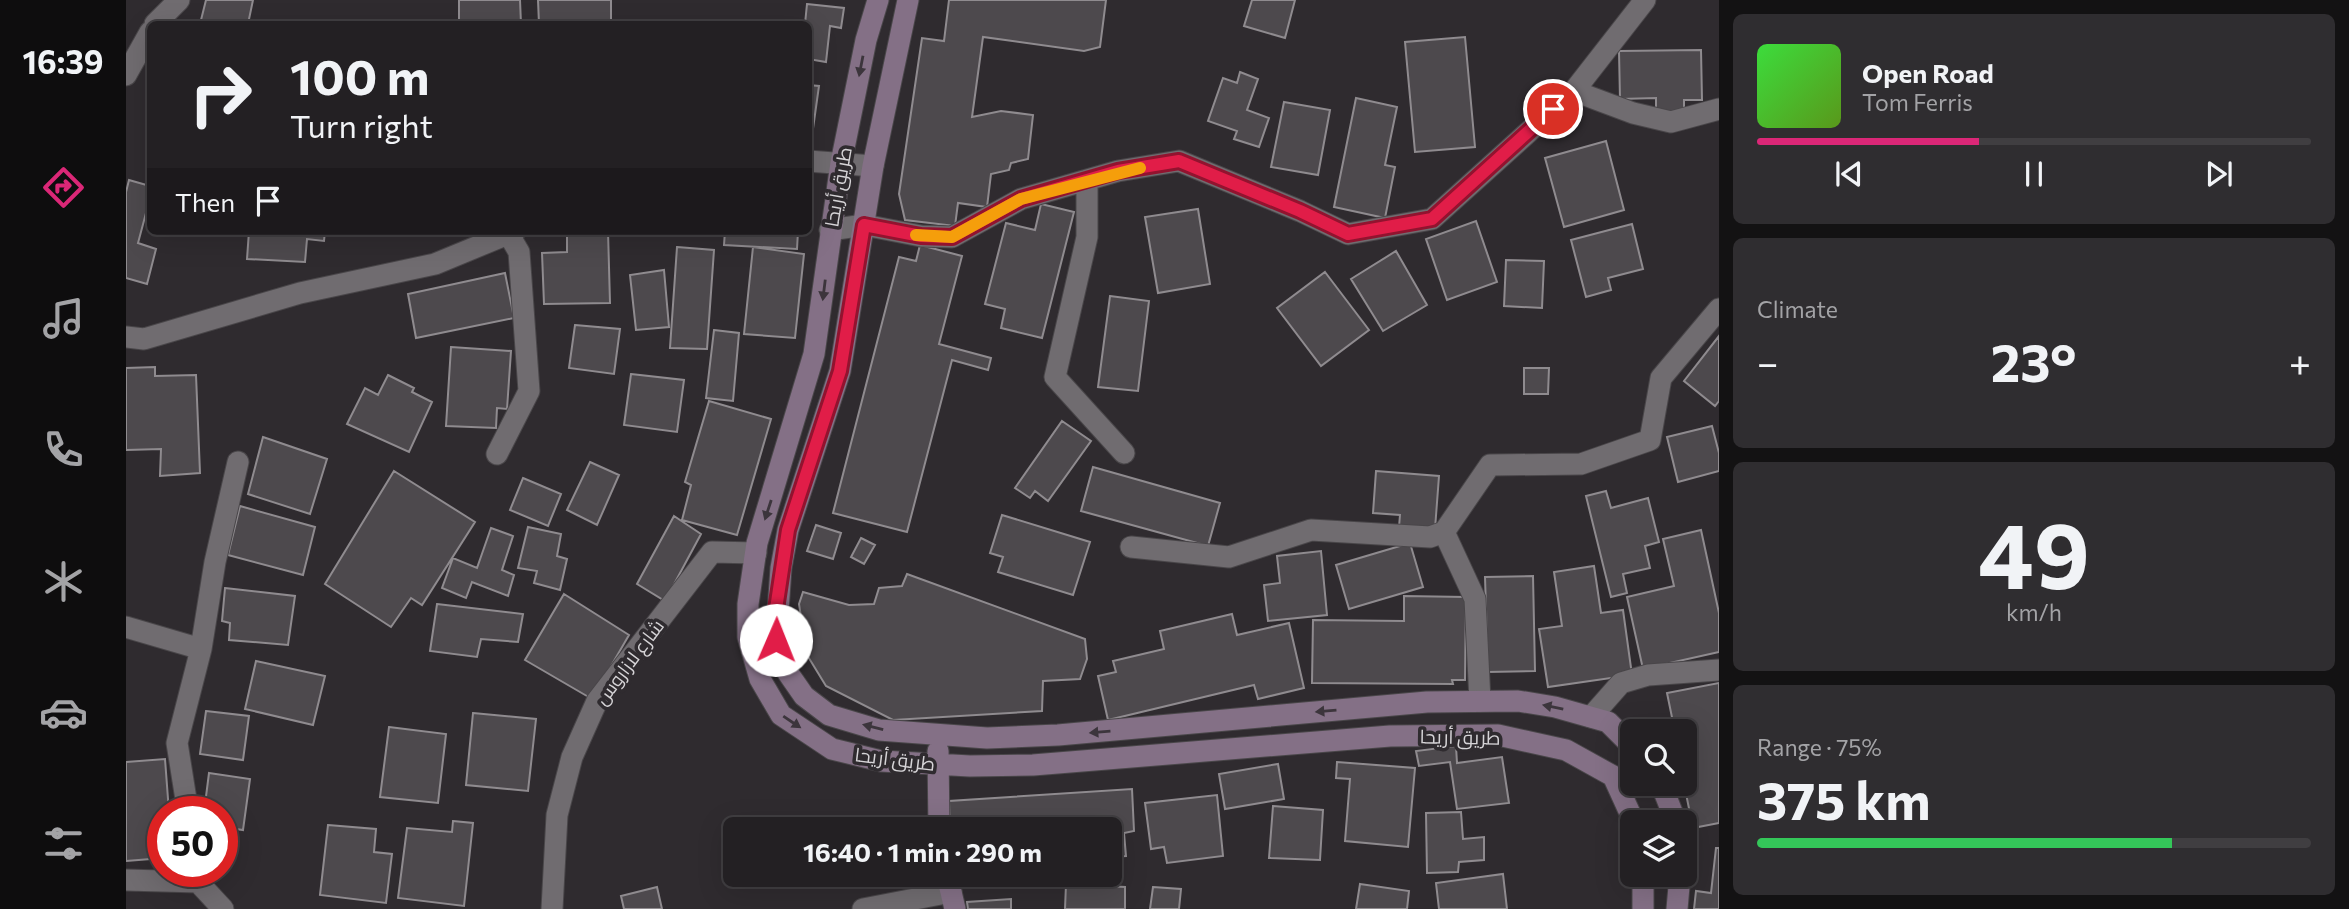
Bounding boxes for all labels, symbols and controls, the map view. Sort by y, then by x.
text: 16:39 [22,41,104,81]
text: 100 m [290,45,429,105]
icon: right [175,49,266,140]
one-way arrow [855,55,866,77]
text: Open Road [1862,57,1994,88]
pin [1523,79,1583,139]
text: Tom Ferris [1862,88,1973,116]
icon: arrive [1534,90,1572,128]
text: Turn right [290,105,433,145]
street label: طريق أريحا [819,145,858,229]
icon: previous [1830,155,1868,193]
icon: pause [2015,155,2053,193]
icon: next [2200,155,2238,193]
icon: directions [39,163,88,212]
icon: arrive [249,182,287,220]
text: Then [175,186,235,217]
one-way arrow [819,280,830,302]
icon: music [39,294,88,343]
text: Climate [1757,295,1838,323]
text: 23° [1991,329,2077,393]
text: − [1757,338,1779,385]
text: + [2289,338,2311,385]
icon: phone [39,425,88,474]
text: 49 [1978,496,2090,608]
one-way arrow [762,500,773,521]
icon: climate [39,557,88,606]
text: km/h [2006,598,2062,626]
position arrow [739,603,813,677]
street label: شارع لازاروس [589,614,671,711]
icon: car [39,688,88,737]
one-way arrow [1542,701,1564,712]
one-way arrow [1315,706,1337,717]
one-way arrow [782,716,802,729]
map controls [1620,719,1697,887]
button: search [1620,719,1697,796]
one-way arrow [862,721,884,732]
street label: طريق أريحا [1419,724,1501,751]
one-way arrow [1088,727,1110,738]
text: Range · 75% [1757,733,1882,761]
street label: طريق أريحا [853,742,937,777]
text: 375 km [1757,767,1931,831]
speed limit sign: 50 [147,796,238,887]
button: layers [1620,810,1697,887]
icon: filters [39,819,88,868]
text: 16:40 · 1 min · 290 m [803,836,1042,867]

